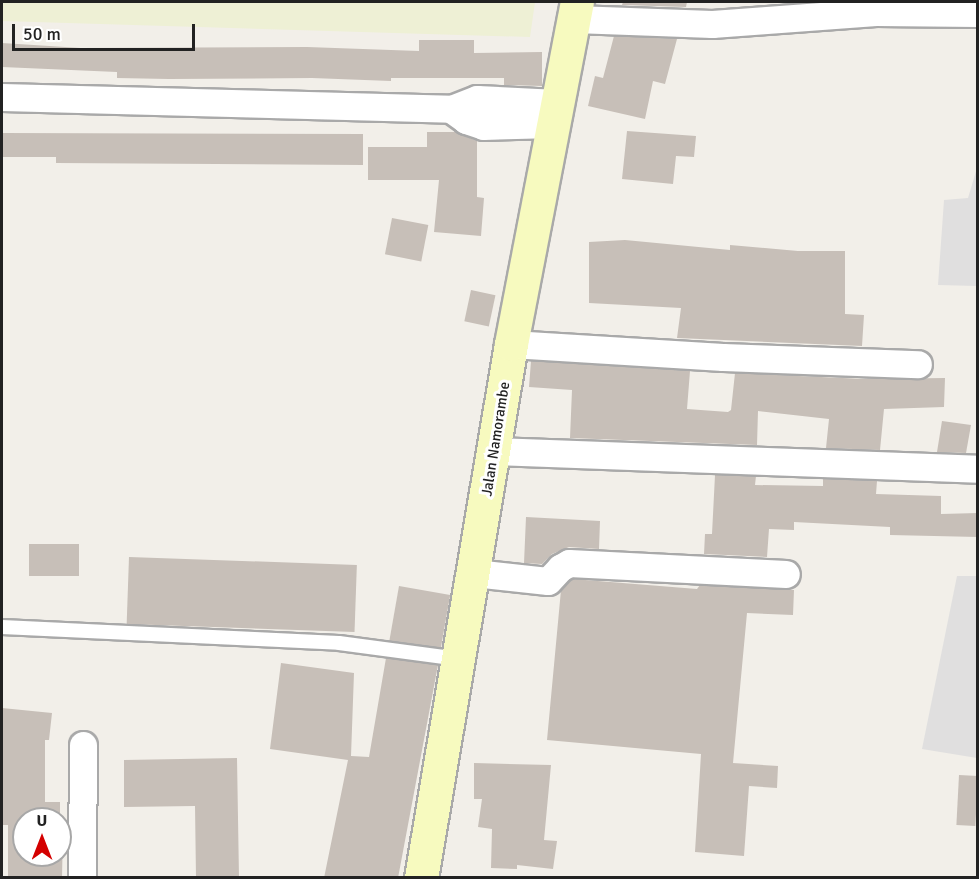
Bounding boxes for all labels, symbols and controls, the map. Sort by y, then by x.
scale bar [15,12,198,50]
text: 50 m [23,23,61,45]
street label: Jalan Namorambe [478,381,514,497]
north arrow [12,807,72,867]
text: U [37,811,47,831]

